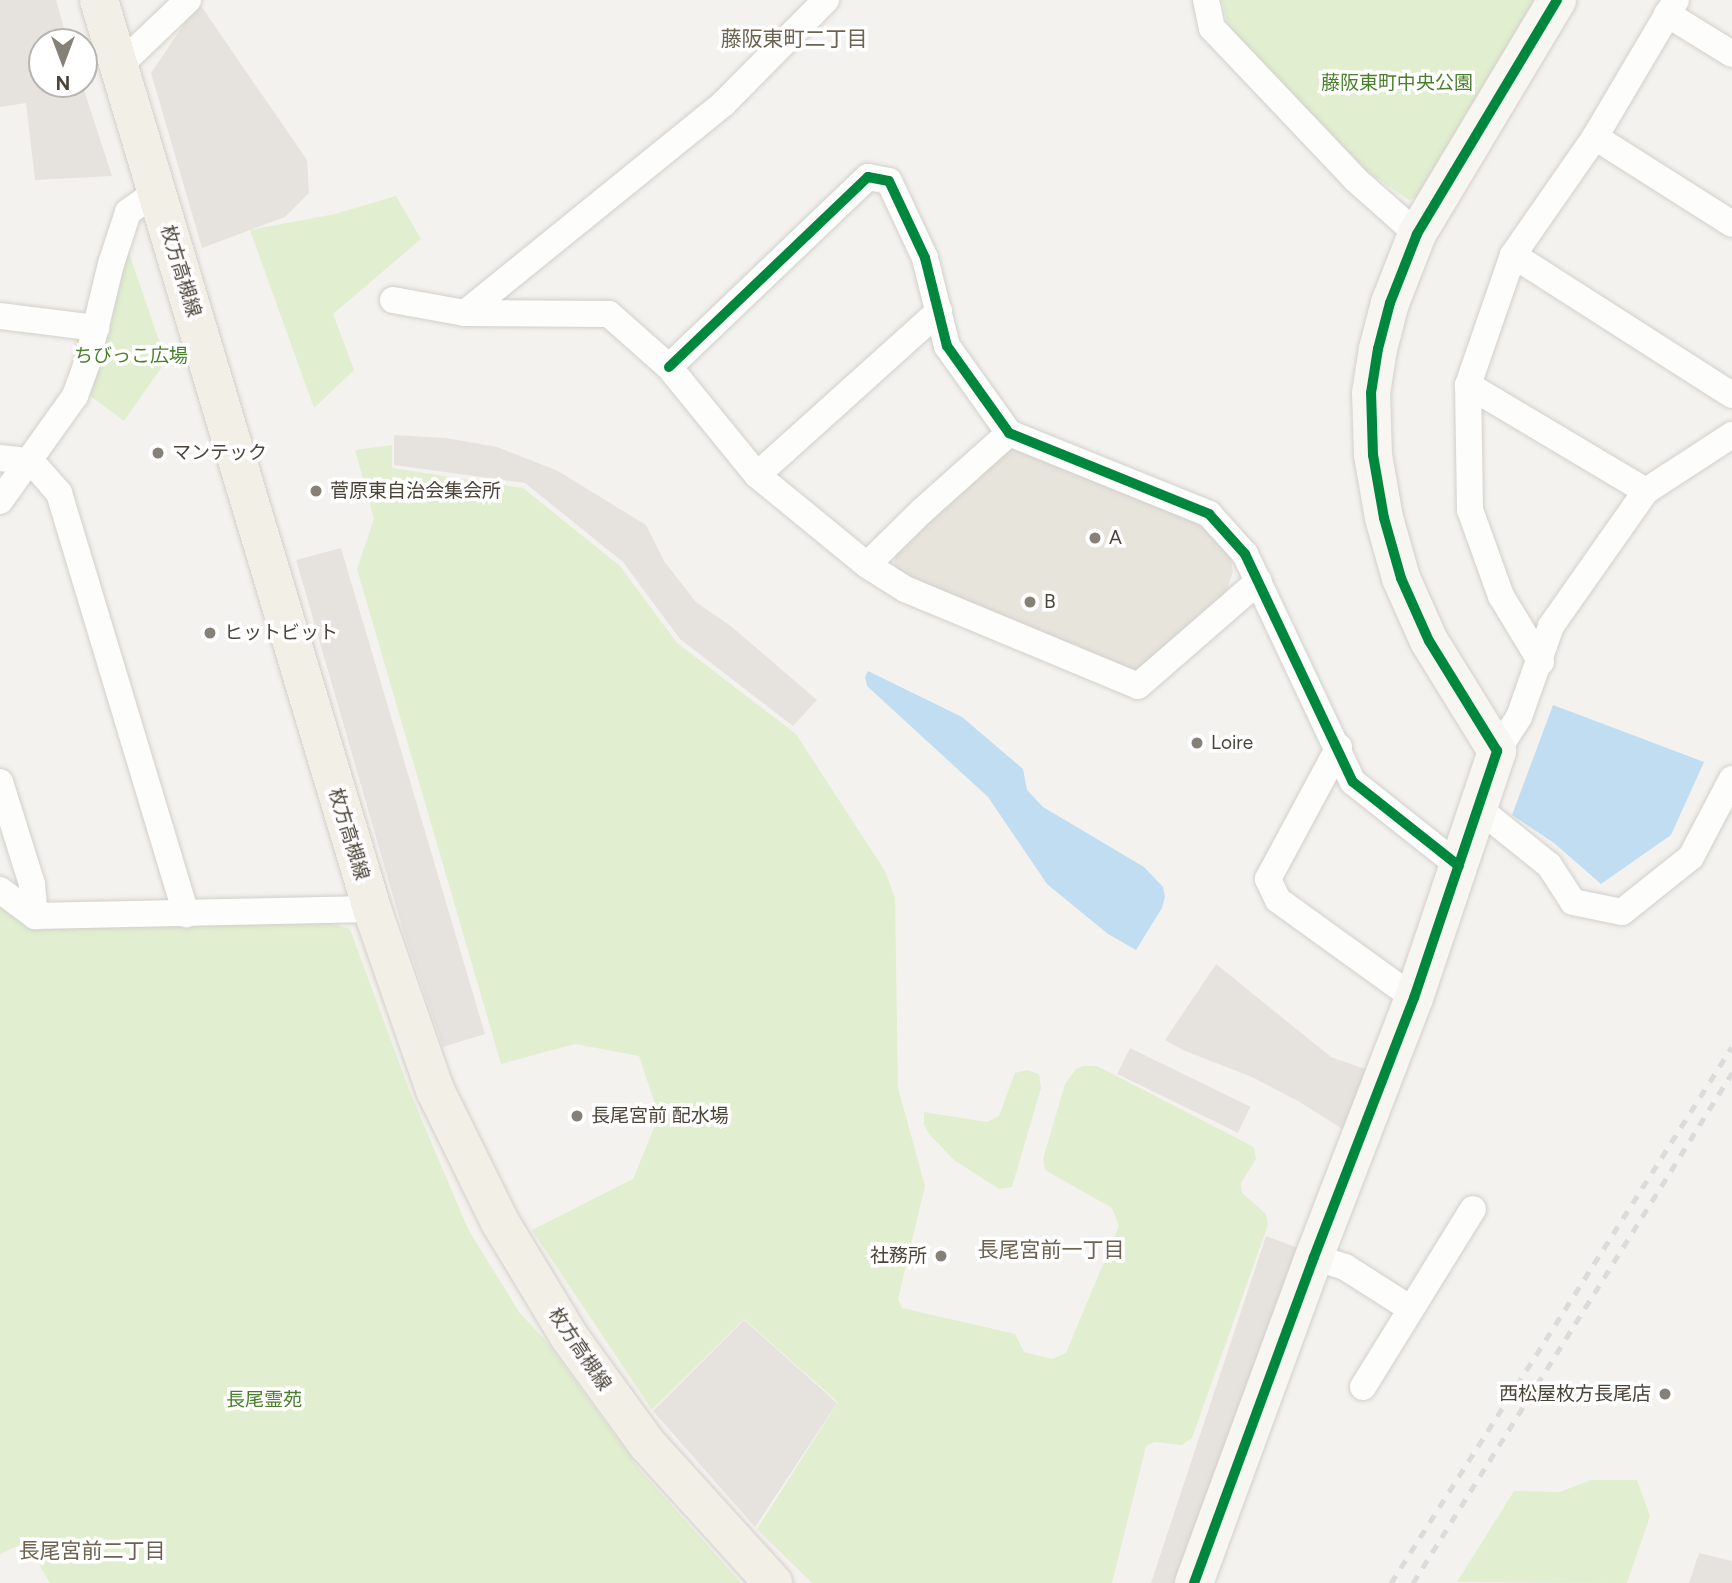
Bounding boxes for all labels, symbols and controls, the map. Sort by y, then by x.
district label: 藤阪東町二丁目 [721,26,867,52]
north arrow [28,28,98,98]
text: N [56,71,70,94]
park label: 藤阪東町中央公園 [1321,72,1473,94]
street label: 枚方高槻線 [156,222,206,320]
park label: ちびっこ広場 [74,345,188,367]
place label: マンテック [172,442,267,464]
marker: マンテック [150,445,166,461]
place label: 菅原東自治会集会所 [330,480,501,502]
marker: 菅原東自治会集会所 [308,483,324,499]
place label: A [1109,527,1122,549]
marker: A [1087,530,1103,546]
place label: B [1044,591,1056,613]
marker: B [1022,594,1038,610]
place label: ヒットビット [224,622,338,644]
marker: ヒットビット [202,625,218,641]
place label: Loire [1211,732,1253,754]
marker: Loire [1189,735,1205,751]
street label: 枚方高槻線 [324,785,374,883]
place label: 長尾宮前 配水場 [591,1105,729,1127]
marker: 長尾宮前 配水場 [569,1108,585,1124]
district label: 長尾宮前一丁目 [978,1237,1124,1263]
place label: 社務所 [870,1245,927,1267]
marker: 社務所 [933,1248,949,1264]
street label: 枚方高槻線 [544,1303,616,1395]
place label: 西松屋枚方長尾店 [1499,1383,1651,1405]
marker: 西松屋枚方長尾店 [1657,1386,1673,1402]
park label: 長尾霊苑 [226,1389,302,1411]
district label: 長尾宮前二丁目 [19,1538,165,1564]

